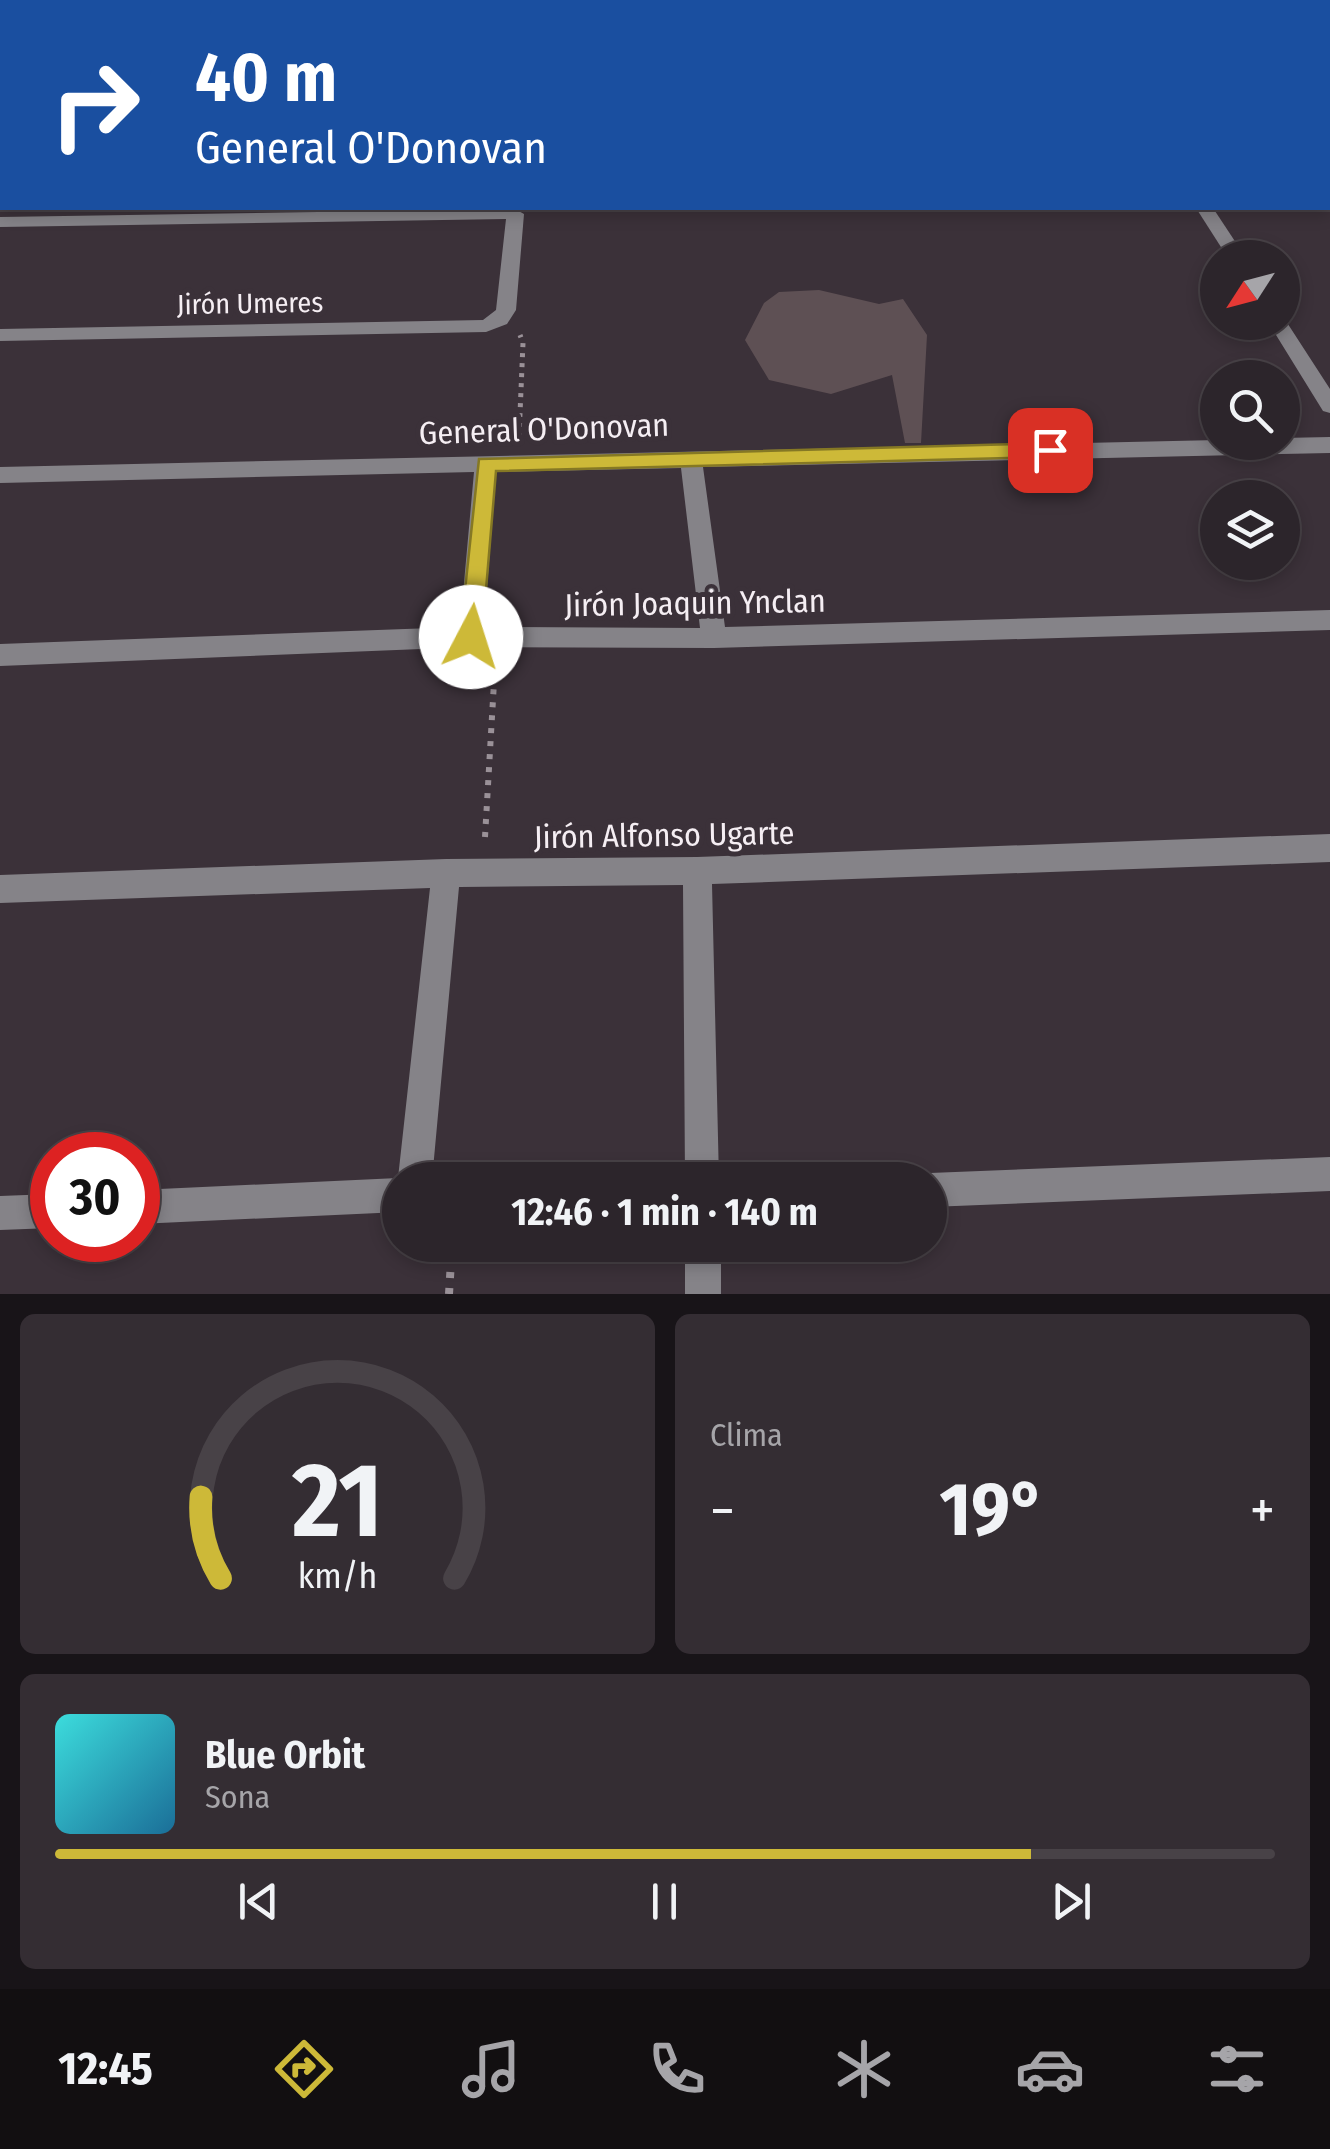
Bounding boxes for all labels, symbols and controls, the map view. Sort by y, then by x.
text: 40 m [195,36,337,120]
icon: right [30,40,160,170]
text: General O'Donovan [195,121,547,175]
north arrow [1200,240,1300,340]
map controls [1200,240,1300,580]
street label: Jirón Umeres [177,286,323,321]
button: search [1200,360,1300,460]
street label: General O'Donovan [418,406,670,452]
pin [1008,408,1093,493]
icon: arrive [1023,423,1078,478]
button: layers [1200,480,1300,580]
street label: Jirón Joaquin Ynclan [564,582,826,624]
position arrow [419,585,523,689]
street label: Jirón Alfonso Ugarte [533,814,795,856]
speed limit sign: 30 [30,1132,160,1262]
text: 12:46 · 1 min · 140 m [511,1189,818,1235]
text: Clima [710,1416,783,1454]
text: 21 [291,1439,383,1564]
text: 19° [940,1465,1045,1555]
text: − [710,1478,735,1544]
text: + [1250,1478,1275,1544]
text: km/h [298,1555,377,1597]
text: Blue Orbit [205,1732,365,1778]
text: Sona [205,1778,270,1816]
icon: previous [231,1874,286,1929]
icon: pause [637,1874,692,1929]
icon: next [1044,1874,1099,1929]
icon: directions [269,2034,339,2104]
icon: music [456,2034,526,2104]
icon: phone [642,2034,712,2104]
icon: climate [829,2034,899,2104]
icon: car [1015,2034,1085,2104]
icon: filters [1202,2034,1272,2104]
text: 12:45 [58,2042,153,2096]

